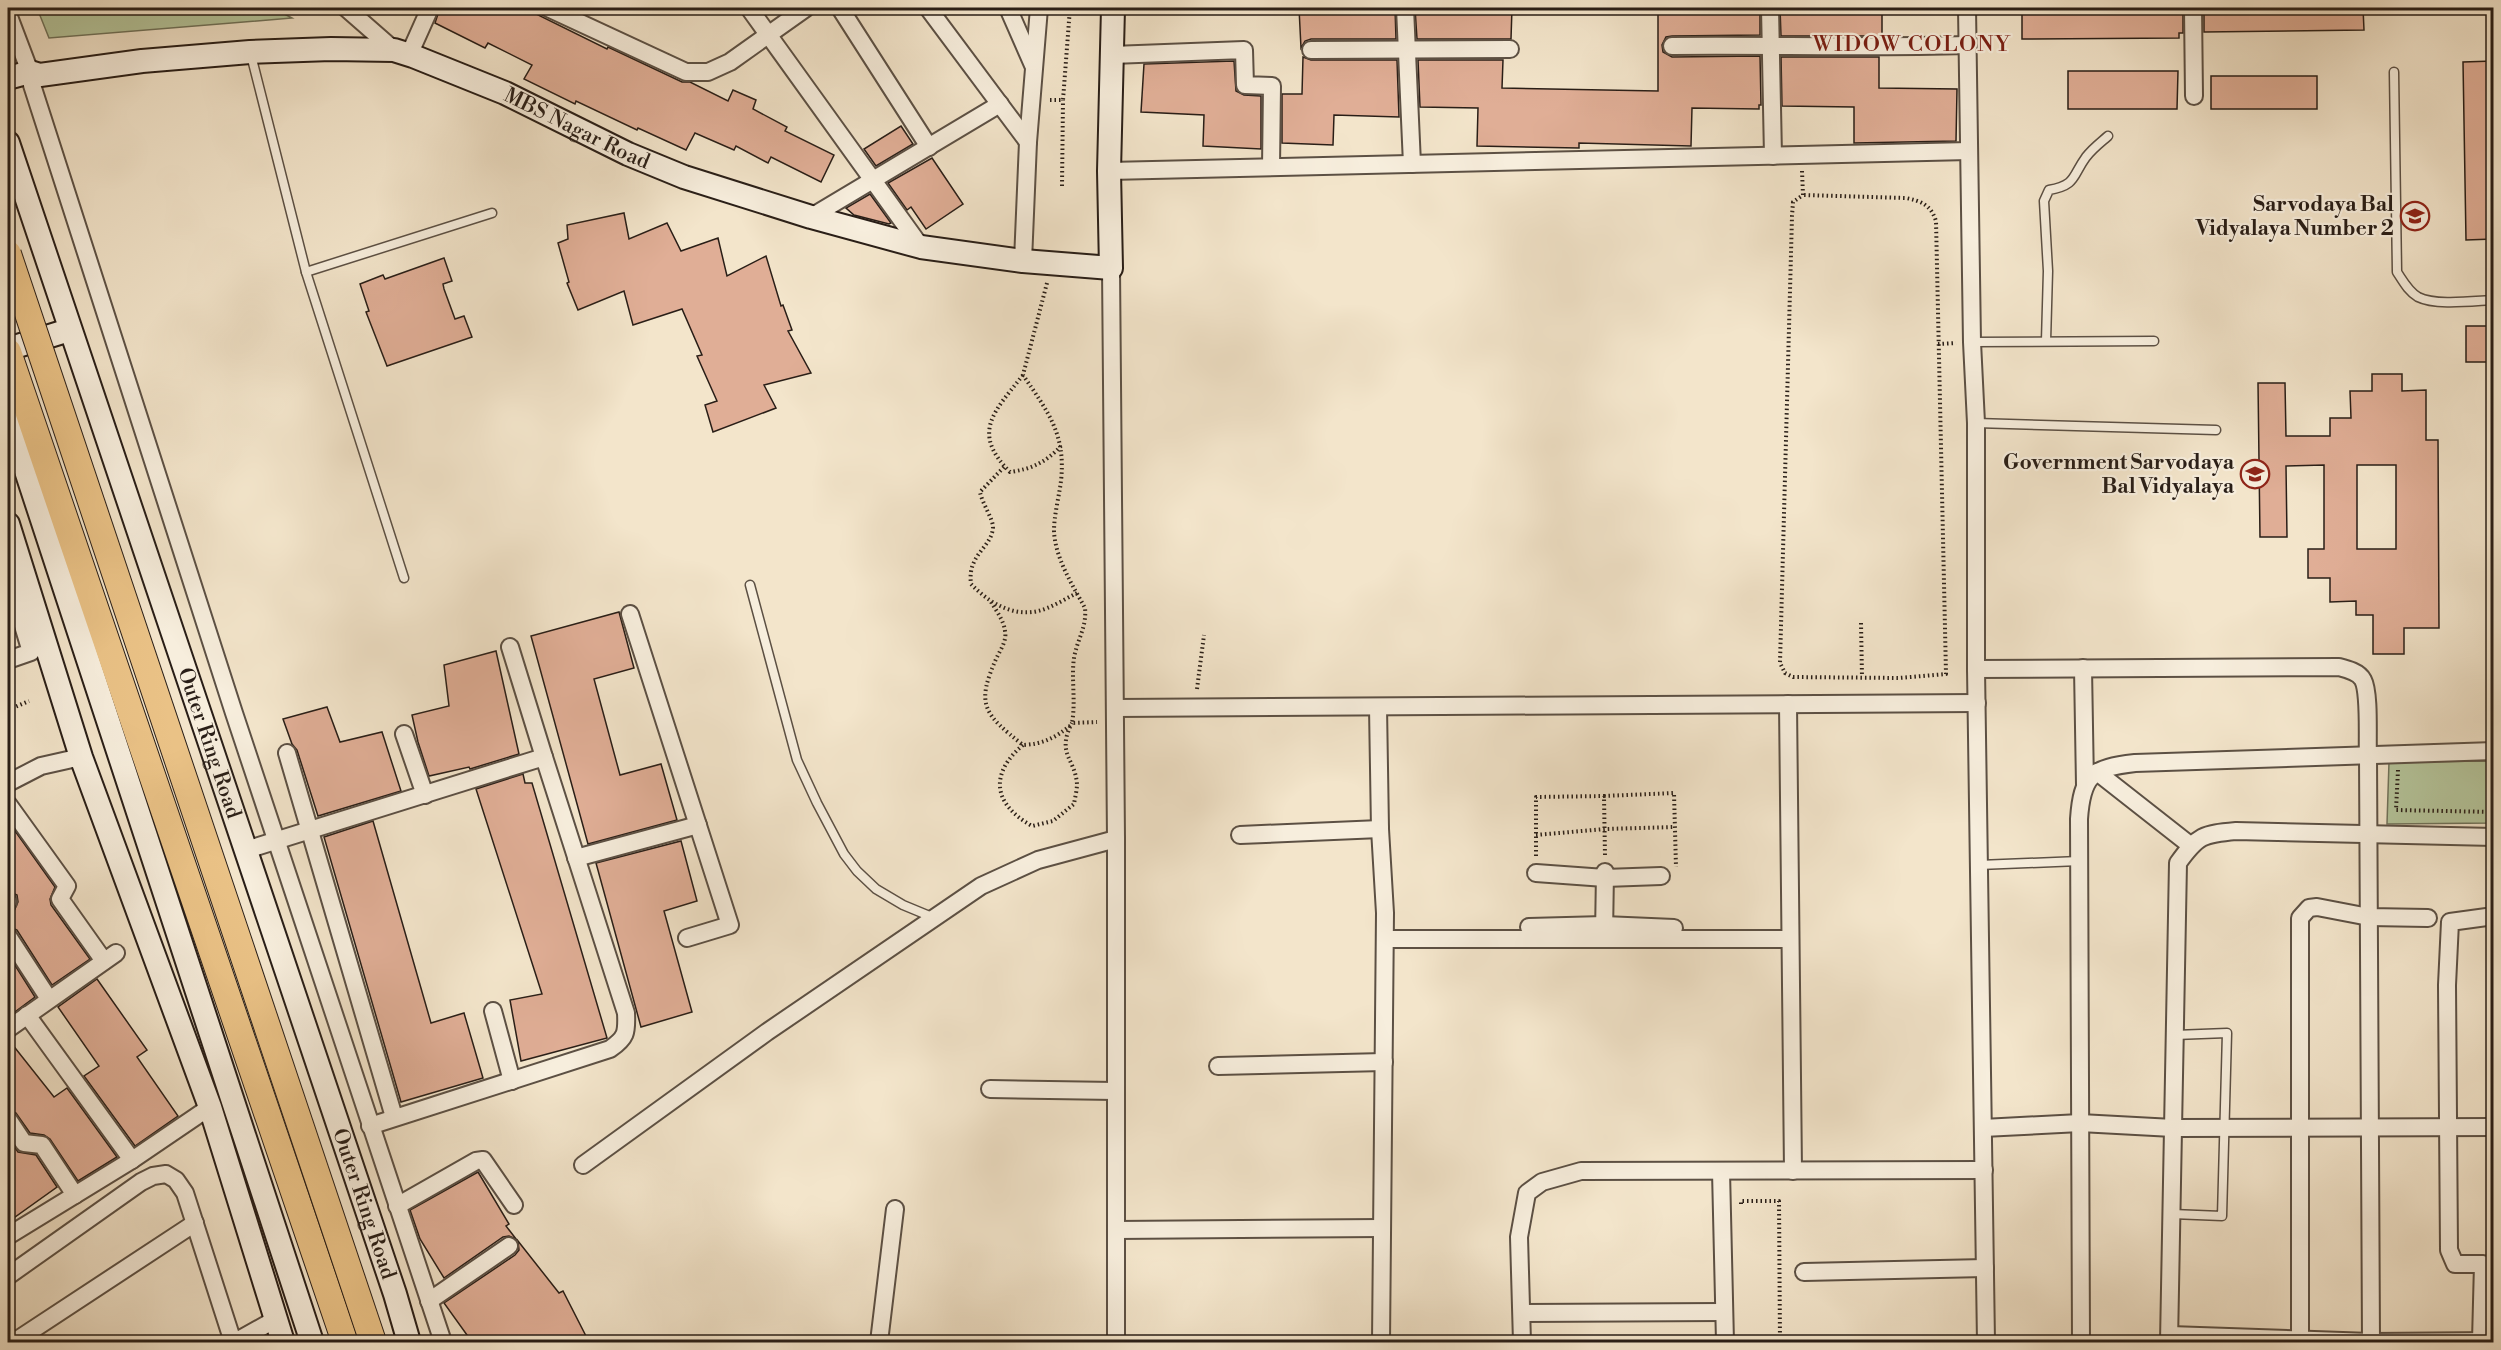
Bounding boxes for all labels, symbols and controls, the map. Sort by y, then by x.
district label: WIDOW COLONY [1812,31,2011,58]
street label: MBS Nagar Road [499,83,654,176]
place label: Sarvodaya Bal Vidyalaya Number 2 [2195,192,2394,242]
school or university icon: Sarvodaya Bal Vidyalaya Number 2 [2399,200,2431,232]
place label: Government Sarvodaya Bal Vidyalaya [2003,450,2235,500]
school or university icon: Government Sarvodaya Bal Vidyalaya [2239,458,2271,490]
street label: Outer Ring Road [171,664,246,822]
street label: Outer Ring Road [326,1125,401,1283]

